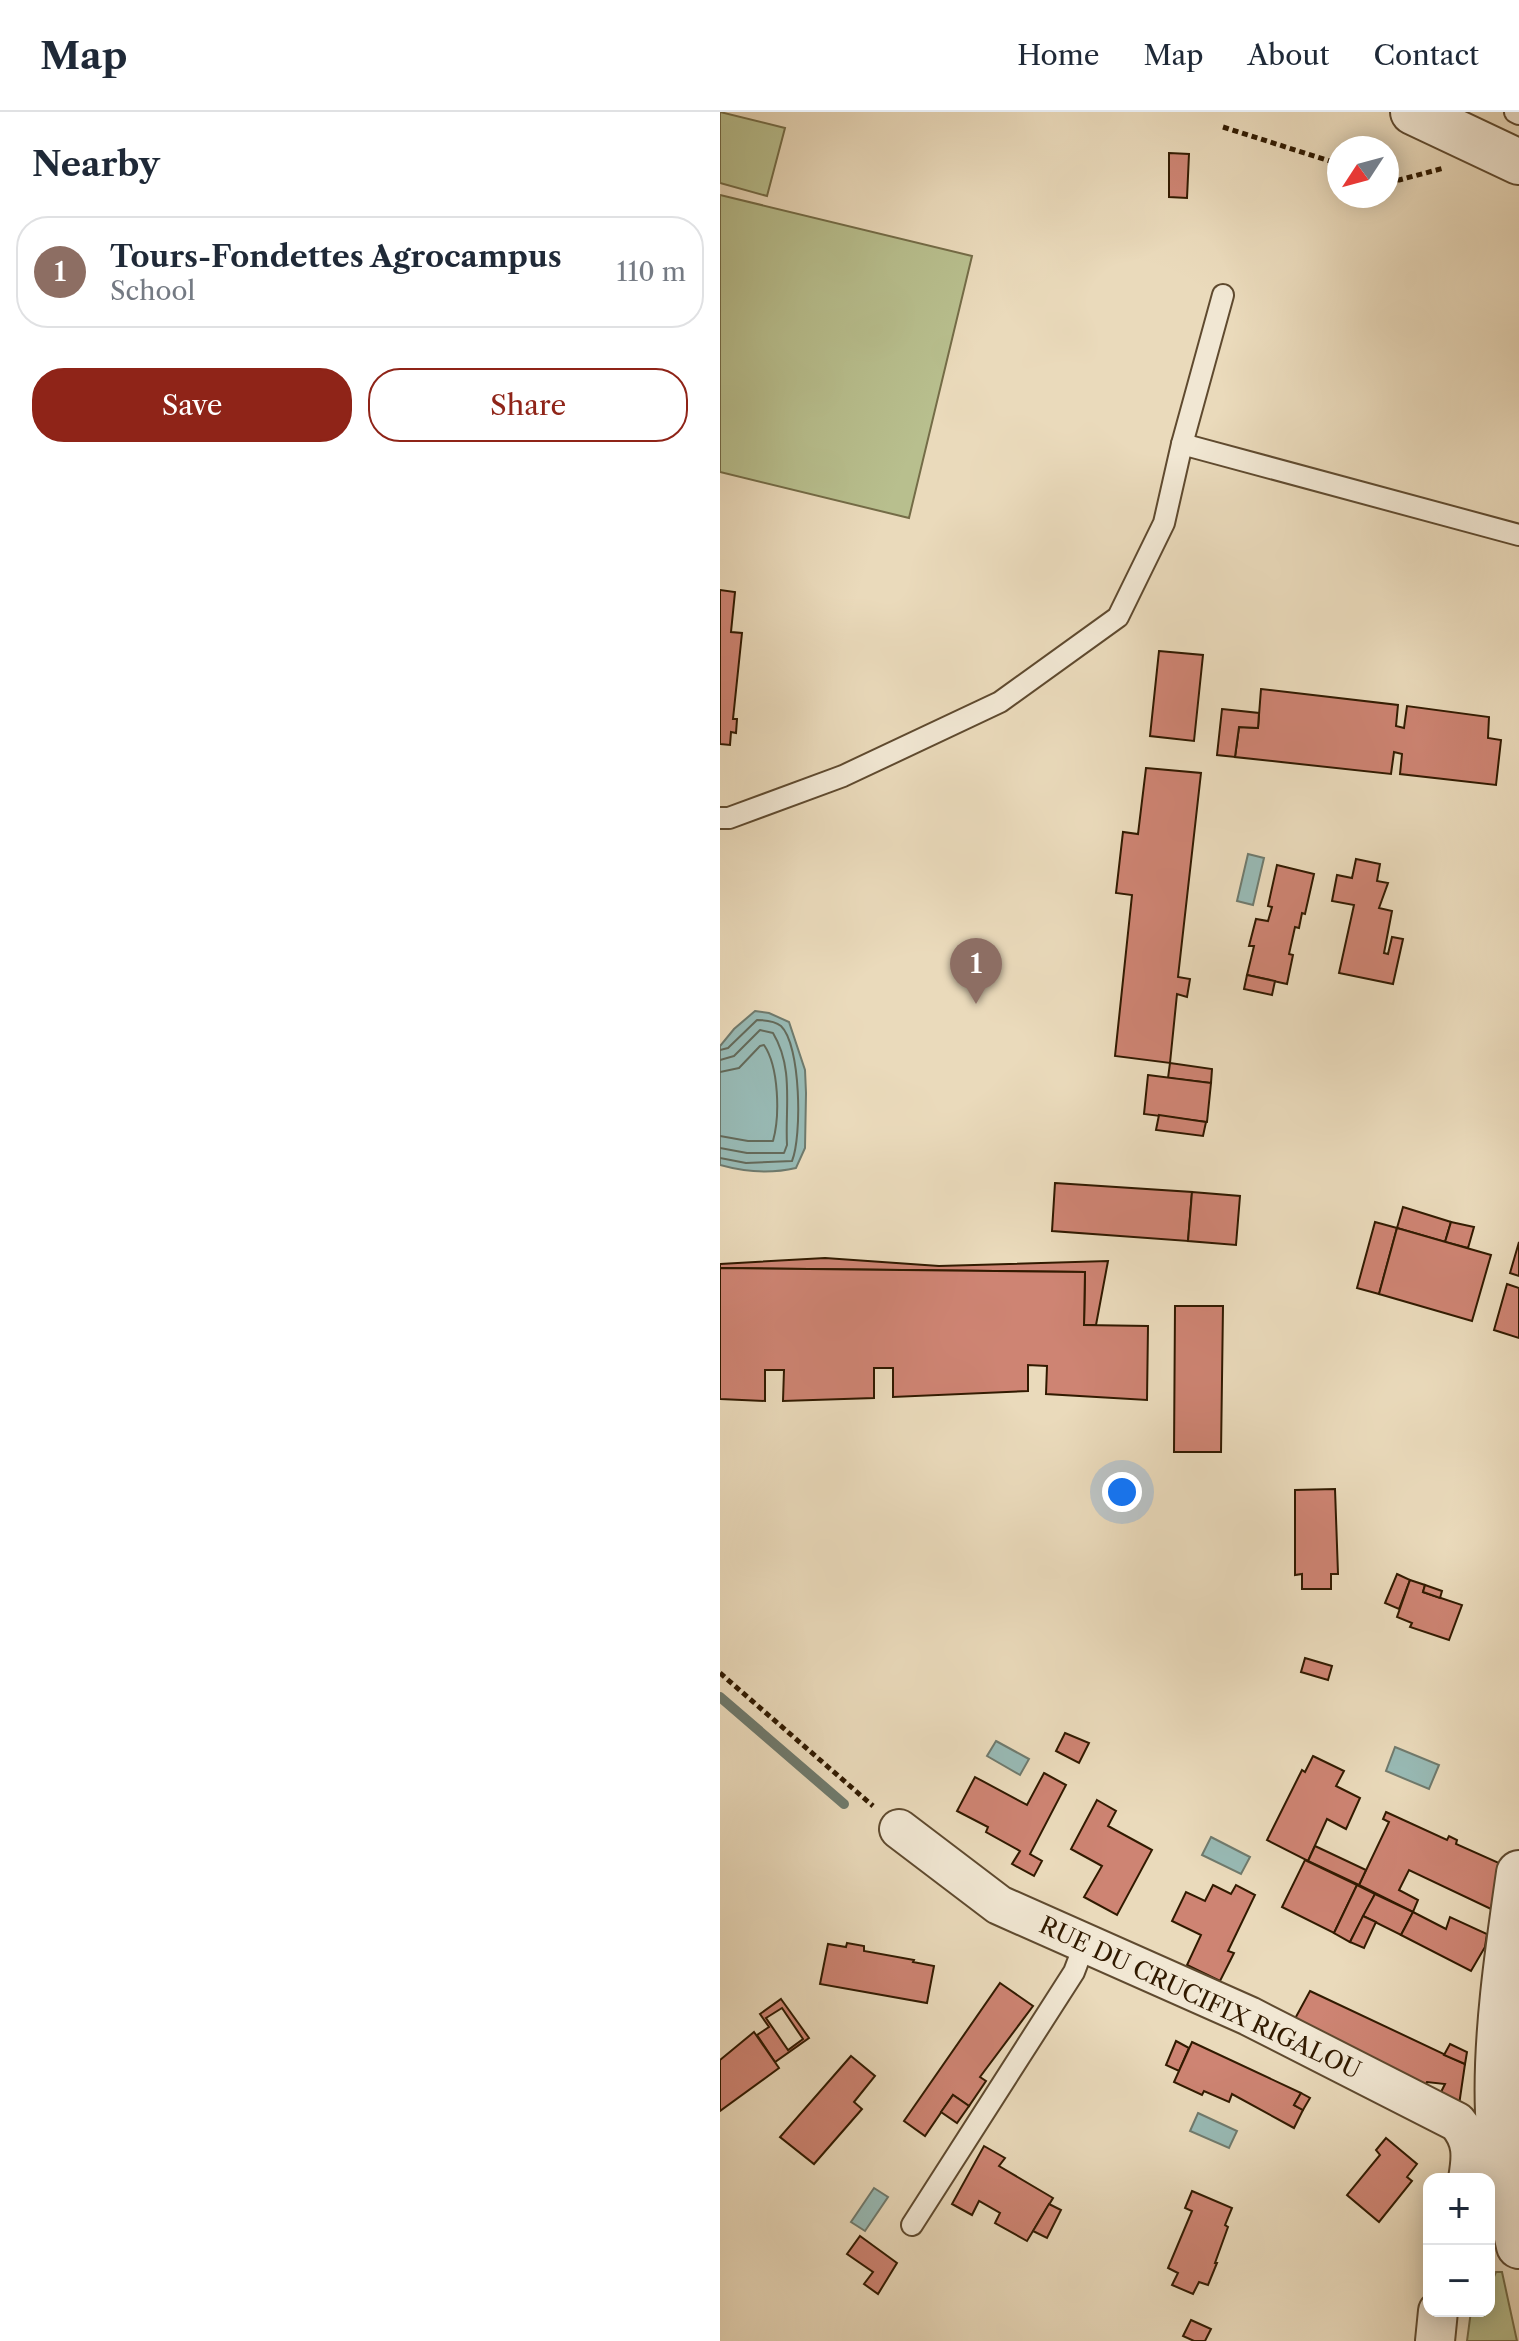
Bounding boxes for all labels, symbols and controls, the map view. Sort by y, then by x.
text: Map [40,32,128,79]
text: Home [1017,38,1099,72]
text: Map [1143,38,1203,72]
text: About [1247,38,1329,72]
text: Contact [1373,38,1479,72]
north arrow [1327,136,1399,208]
text: Nearby [32,143,160,185]
text: Tours-Fondettes Agrocampus [110,238,562,275]
text: 1 [54,256,66,288]
text: 110 m [617,256,686,288]
text: School [110,275,195,307]
button: Save [32,368,352,442]
button: Share [368,368,688,442]
pin: 1 [950,938,1002,1004]
your location [1102,1472,1142,1512]
street label: RUE DU CRUCIFIX RIGALOU [1035,1910,1365,2085]
map controls [1423,2173,1495,2317]
button: + [1423,2173,1495,2245]
button: − [1423,2245,1495,2317]

